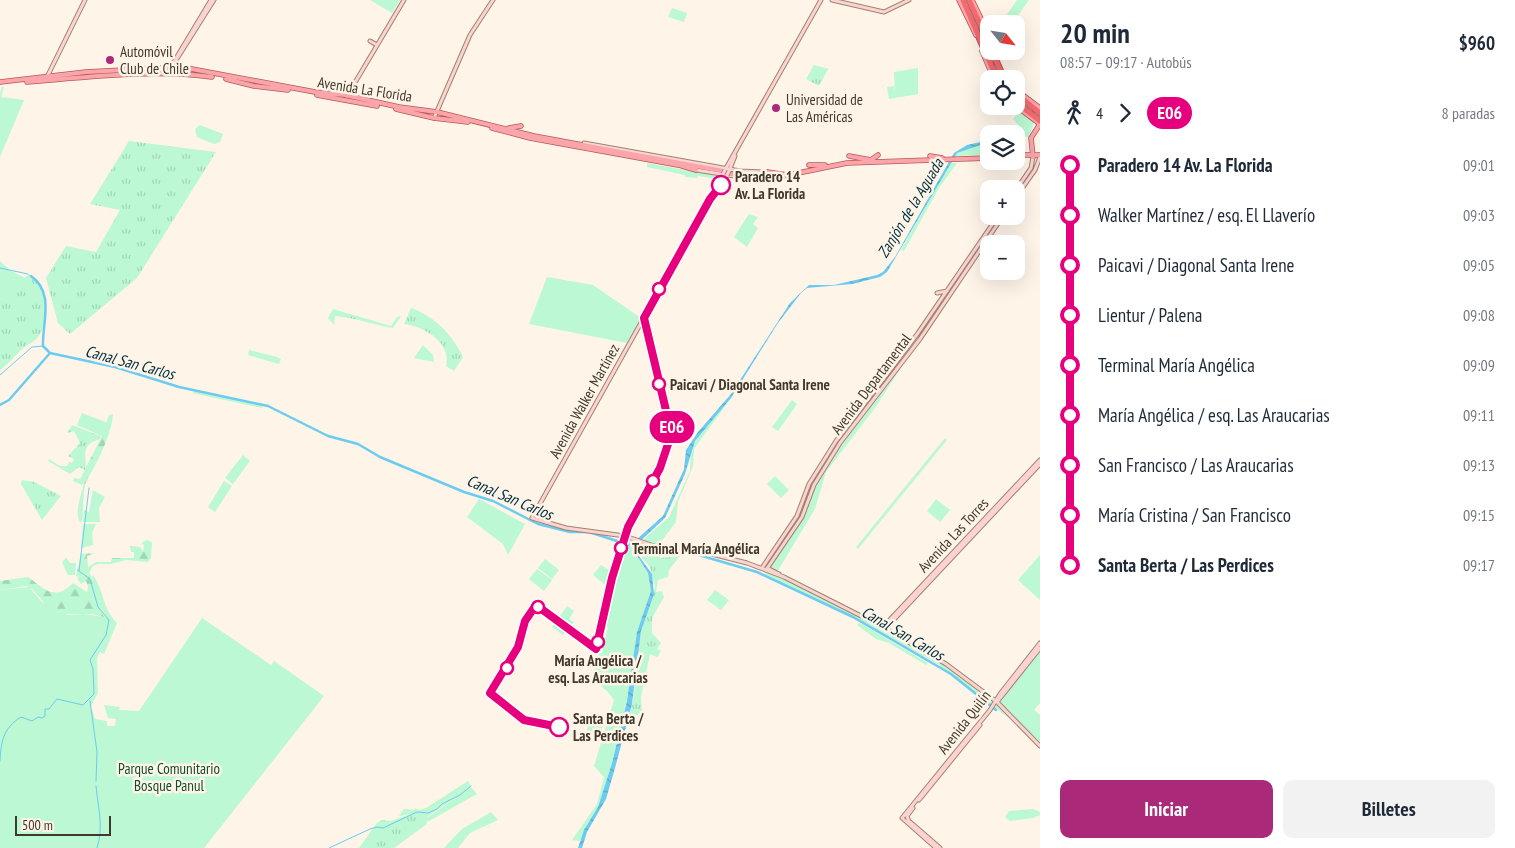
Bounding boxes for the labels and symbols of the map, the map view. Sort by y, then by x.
north arrow [980,15,1025,60]
place label: Automóvil Club de Chile [120,42,189,78]
marker: Automóvil Club de Chile [104,54,116,66]
street label: Avenida La Florida [316,72,414,106]
place label: Universidad de Las Américas [786,90,863,126]
marker: Universidad de Las Américas [770,102,782,114]
water label: Zanjón de la Aguada [873,153,948,261]
place label: Paradero 14 Av. La Florida [734,167,805,203]
marker: Paradero 14 Av. La Florida [711,175,731,195]
unlabelled marker [652,282,666,296]
street label: Avenida Departamental [827,329,915,438]
water label: Canal San Carlos [83,340,178,384]
street label: Avenida Walker Martínez [545,341,623,461]
place label: Paicavi / Diagonal Santa Irene [670,375,830,394]
marker: Paicavi / Diagonal Santa Irene [652,377,666,391]
line badge: E06 [643,411,701,443]
water label: Canal San Carlos [464,470,558,525]
unlabelled marker [646,474,660,488]
street label: Avenida Las Torres [914,494,992,576]
place label: Terminal María Angélica [632,539,760,558]
marker: Terminal María Angélica [614,541,628,555]
unlabelled marker [531,600,545,614]
water label: Canal San Carlos [858,601,949,665]
marker: María Angélica / esq. Las Araucarias [591,635,605,649]
place label: María Angélica / esq. Las Araucarias [548,651,648,687]
unlabelled marker [500,661,514,675]
street label: Avenida Quilín [933,686,995,758]
place label: Santa Berta / Las Perdices [573,709,644,745]
marker: Santa Berta / Las Perdices [549,717,569,737]
park label: Parque Comunitario Bosque Panul [118,759,220,795]
scale bar [15,813,111,836]

